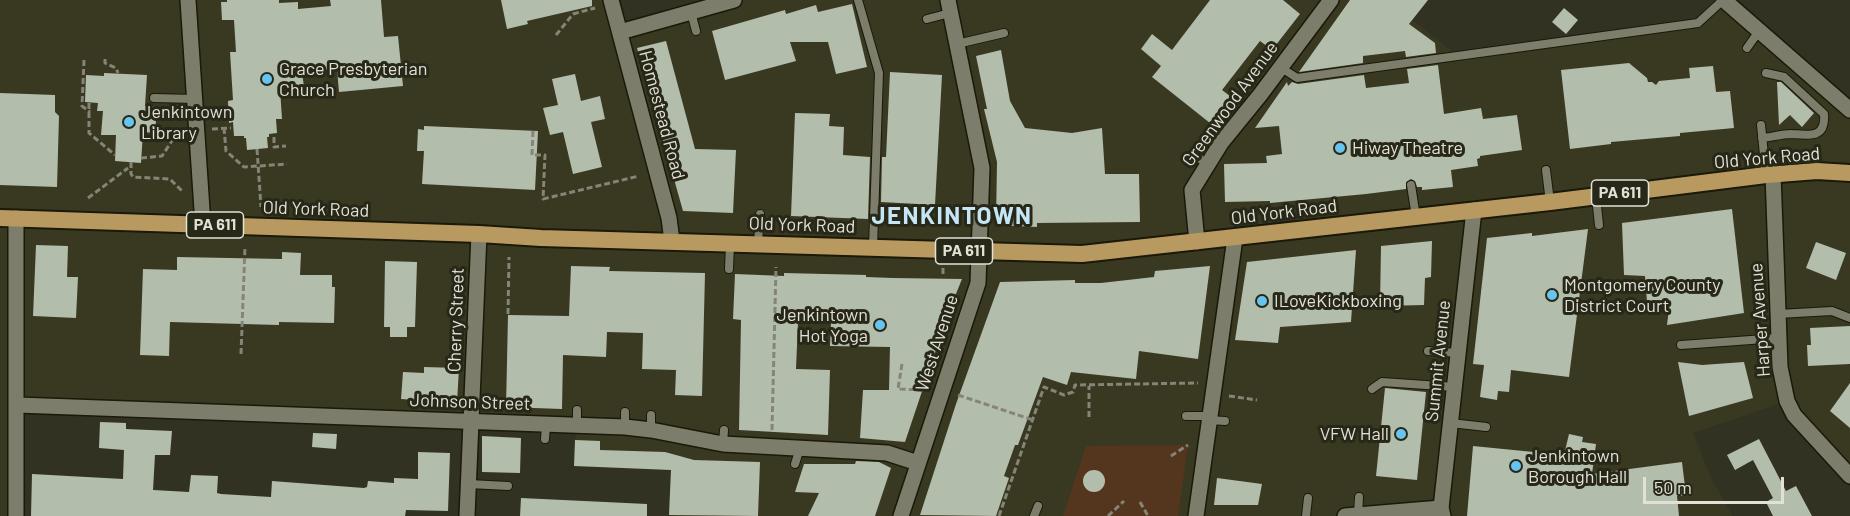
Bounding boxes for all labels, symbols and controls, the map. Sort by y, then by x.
street label: Greenwood Avenue [1177,37,1283,171]
street label: Homestead Road [634,48,690,182]
place label: Grace Presbyterian Church [279,58,427,100]
marker: Grace Presbyterian Church [260,72,274,86]
place label: Jenkintown Library [141,101,232,144]
marker: Jenkintown Library [122,115,136,129]
place label: Hiway Theatre [1352,137,1463,159]
marker: Hiway Theatre [1333,141,1347,155]
street label: Old York Road [1713,143,1821,173]
road number: PA 611 [1592,180,1648,206]
street label: Old York Road [1230,195,1338,229]
street label: Old York Road [262,196,370,222]
district label: JENKINTOWN [871,202,1033,230]
road number: PA 611 [186,212,244,238]
street label: Old York Road [748,212,856,238]
road number: PA 611 [936,238,992,264]
street label: Harper Avenue [1745,262,1775,378]
street label: Cherry Street [443,267,469,373]
place label: Montgomery County District Court [1564,274,1720,316]
marker: Montgomery County District Court [1545,288,1559,302]
place label: ILoveKickboxing [1274,290,1402,312]
street label: West Avenue [911,292,963,394]
marker: ILoveKickboxing [1255,294,1269,308]
street label: Summit Avenue [1421,299,1455,423]
place label: Jenkintown Hot Yoga [777,304,868,346]
marker: Jenkintown Hot Yoga [873,318,887,332]
street label: Johnson Street [409,389,531,415]
place label: VFW Hall [1320,423,1389,445]
marker: VFW Hall [1394,427,1408,441]
place label: Jenkintown Borough Hall [1528,445,1627,488]
marker: Jenkintown Borough Hall [1509,459,1523,473]
scale bar [1646,465,1787,503]
text: 50 m [1654,476,1692,498]

